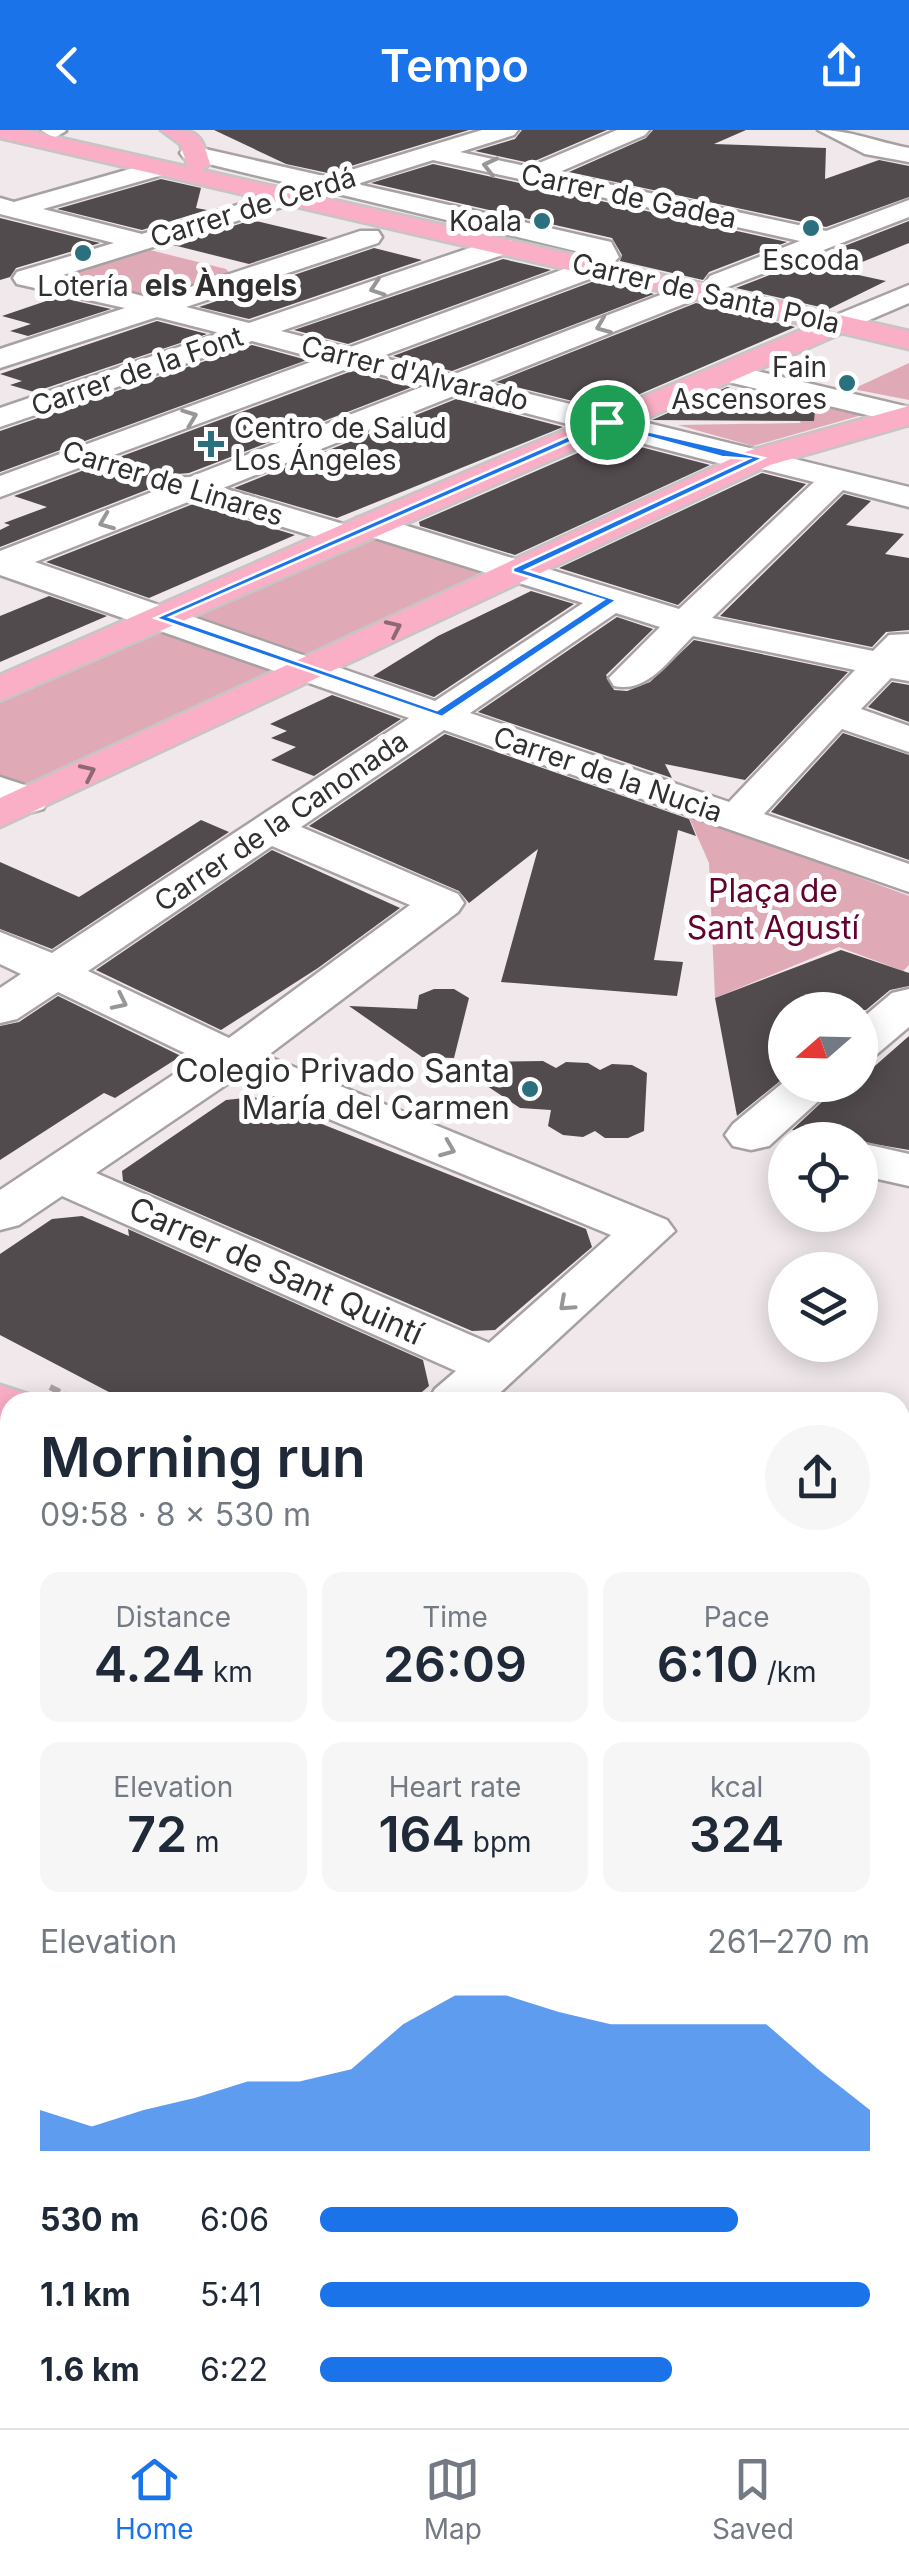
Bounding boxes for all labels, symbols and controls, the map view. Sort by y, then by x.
icon: back [40,38,95,93]
text: Tempo [380,38,529,93]
icon: share [814,38,869,93]
one-way arrow [482,157,499,178]
street label: Carrer de Gadea [518,157,740,235]
street label: Carrer de Cerdá [146,160,360,254]
place label: Koala [449,204,522,238]
marker: Koala [531,210,553,232]
marker: Escoda [800,217,822,239]
marker: Lotería [72,242,94,264]
place label: Escoda [762,243,860,277]
street label: Carrer de Santa Pola [569,246,843,340]
district label: els Àngels [145,267,297,303]
place label: Lotería [37,269,129,303]
one-way arrow [369,277,386,297]
one-way arrow [596,314,613,334]
street label: Carrer de la Font [27,319,247,423]
street label: Carrer d'Alvarado [298,328,532,418]
place label: Fain Ascensores [671,350,827,416]
marker: Fain Ascensores [836,372,858,394]
pin [565,380,650,465]
icon: arrive [580,395,635,450]
one-way arrow [180,409,198,429]
place label: Centro de Salud Los Ángeles [234,411,447,477]
marker: Centro de Salud Los Ángeles [198,431,224,457]
street label: Carrer de Linares [58,433,288,533]
one-way arrow [98,510,115,530]
one-way arrow [384,621,402,641]
street label: Carrer de la Nucia [489,719,727,829]
street label: Carrer de la Canonada [148,723,414,919]
one-way arrow [78,764,96,784]
park label: Plaça de Sant Agustí [687,871,860,947]
one-way arrow [110,989,128,1009]
north arrow [768,992,878,1102]
map controls [768,992,878,1362]
place label: Colegio Privado Santa María del Carmen [175,1051,510,1127]
marker: Colegio Privado Santa María del Carmen [519,1078,541,1100]
button: locate [768,1122,878,1232]
one-way arrow [438,1137,456,1157]
street label: Carrer de Sant Quintí [123,1188,429,1353]
button: layers [768,1252,878,1362]
one-way arrow [559,1292,578,1310]
text: Morning run [40,1424,366,1490]
button: share [765,1425,870,1530]
text: 09:58 · 8 × 530 m [40,1495,311,1534]
text: Distance [116,1600,231,1634]
text: Time [422,1600,488,1634]
text: Pace [704,1600,770,1634]
text: 4.24 [94,1634,205,1694]
text: 26:09 [383,1634,527,1694]
text: 6:10 [657,1634,759,1694]
text: km [205,1655,253,1689]
text: /km [759,1655,817,1689]
text: Elevation [113,1770,233,1804]
text: Heart rate [389,1770,521,1804]
text: kcal [710,1770,763,1804]
text: 72 [127,1804,187,1864]
text: 164 [378,1804,465,1864]
text: 324 [689,1804,784,1864]
text: m [187,1825,220,1859]
text: bpm [465,1825,532,1859]
text: Elevation [40,1922,177,1961]
text: 261–270 m [707,1922,870,1961]
text: 530 m [40,2200,139,2239]
text: 6:06 [200,2200,269,2239]
text: 1.1 km [40,2275,131,2314]
text: 5:41 [200,2275,262,2314]
text: 1.6 km [40,2350,140,2389]
text: 6:22 [200,2350,268,2389]
tab: Home [115,2452,194,2546]
tab: Map [424,2452,482,2546]
tab: Saved [712,2452,794,2546]

